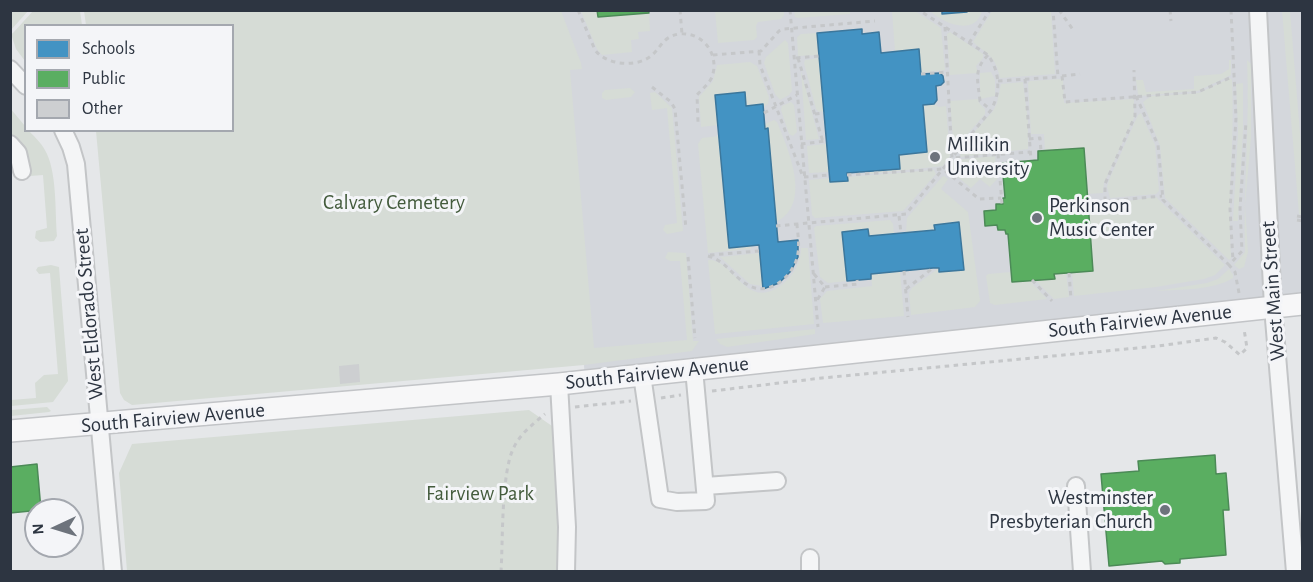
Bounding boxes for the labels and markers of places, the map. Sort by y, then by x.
place label: Millikin University [947,132,1029,182]
marker: Millikin University [928,150,942,164]
place label: Perkinson Music Center [1049,193,1154,243]
marker: Perkinson Music Center [1030,211,1044,225]
place label: Westminster Presbyterian Church [989,485,1153,535]
marker: Westminster Presbyterian Church [1158,503,1172,517]

